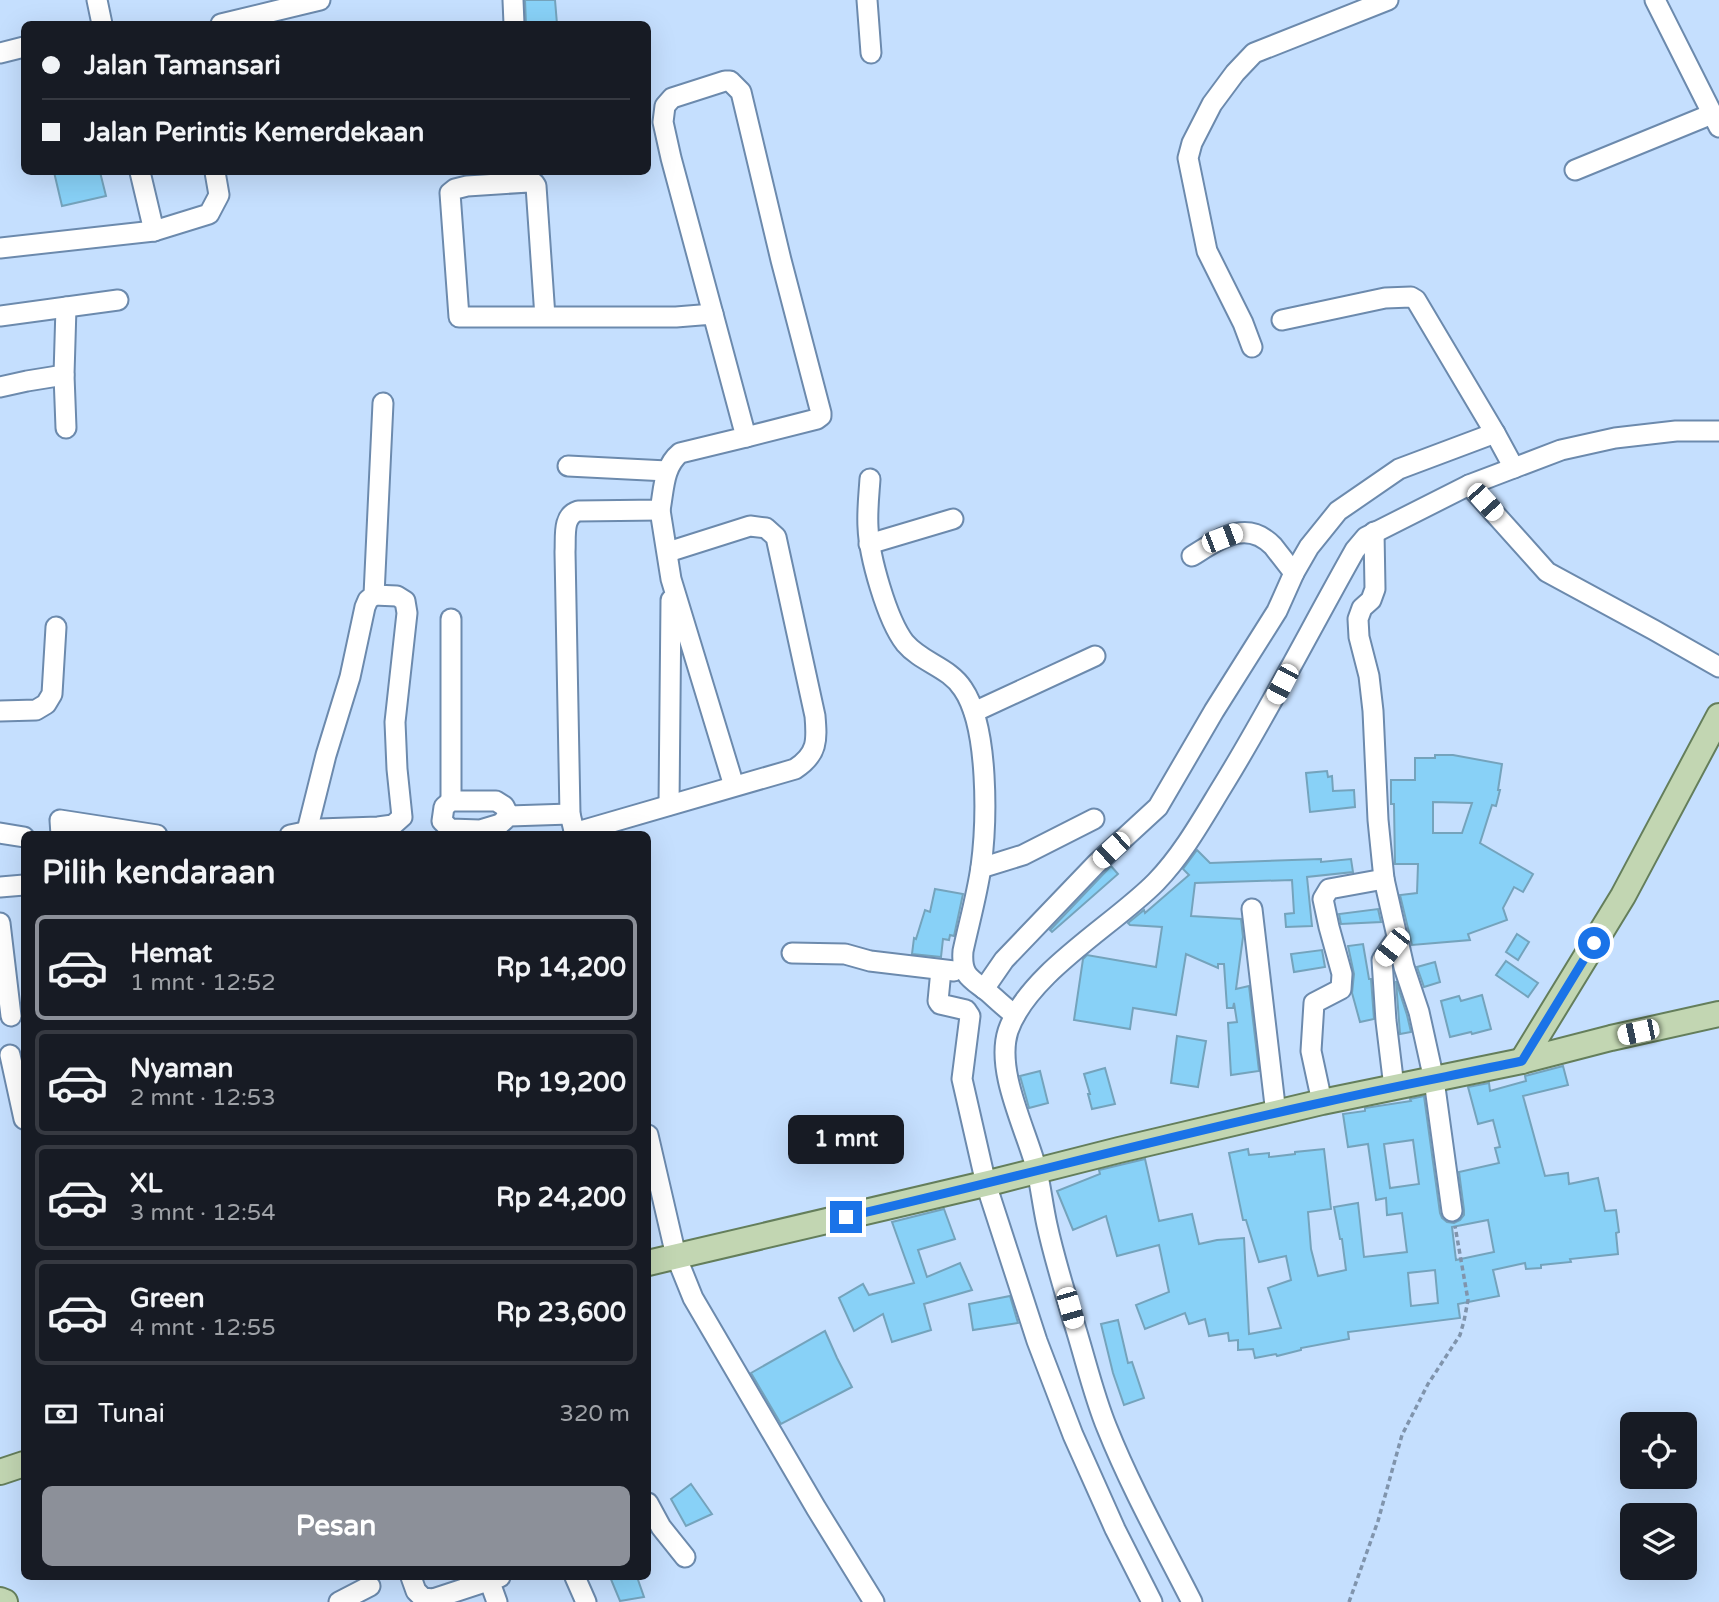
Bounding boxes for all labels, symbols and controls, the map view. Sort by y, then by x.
text: Jalan Tamansari [84,50,281,81]
text: Jalan Perintis Kemerdekaan [84,117,424,148]
car [1464,479,1507,525]
car [1199,521,1246,555]
car [1263,661,1302,707]
car [1089,828,1134,872]
text: Pilih kendaraan [42,854,276,892]
car [1371,924,1414,970]
route start [1578,927,1610,959]
icon: car [46,936,109,999]
text: Hemat [130,938,212,969]
text: Rp 14,200 [496,952,626,983]
text: 1 mnt · 12:52 [130,969,276,997]
car [1616,1017,1661,1047]
icon: car [46,1051,109,1114]
text: Nyaman [130,1053,233,1084]
text: Rp 19,200 [496,1067,626,1098]
text: 2 mnt · 12:53 [130,1084,276,1112]
callout: 1 mnt [788,1116,904,1164]
text: 1 mnt [814,1125,878,1153]
icon: car [46,1166,109,1229]
text: XL [130,1168,162,1199]
text: Rp 24,200 [496,1182,626,1213]
text: 3 mnt · 12:54 [130,1199,276,1227]
route end [830,1201,862,1233]
icon: car [46,1281,109,1344]
text: Green [130,1283,205,1314]
car [1055,1285,1086,1331]
text: Rp 23,600 [496,1297,626,1328]
text: 4 mnt · 12:55 [130,1314,276,1342]
icon: cash [42,1395,80,1433]
text: Tunai [98,1398,165,1429]
text: 320 m [560,1400,630,1428]
map controls [1620,1412,1697,1580]
button: locate [1620,1412,1697,1489]
button: Pesan [42,1486,630,1566]
button: layers [1620,1503,1697,1580]

